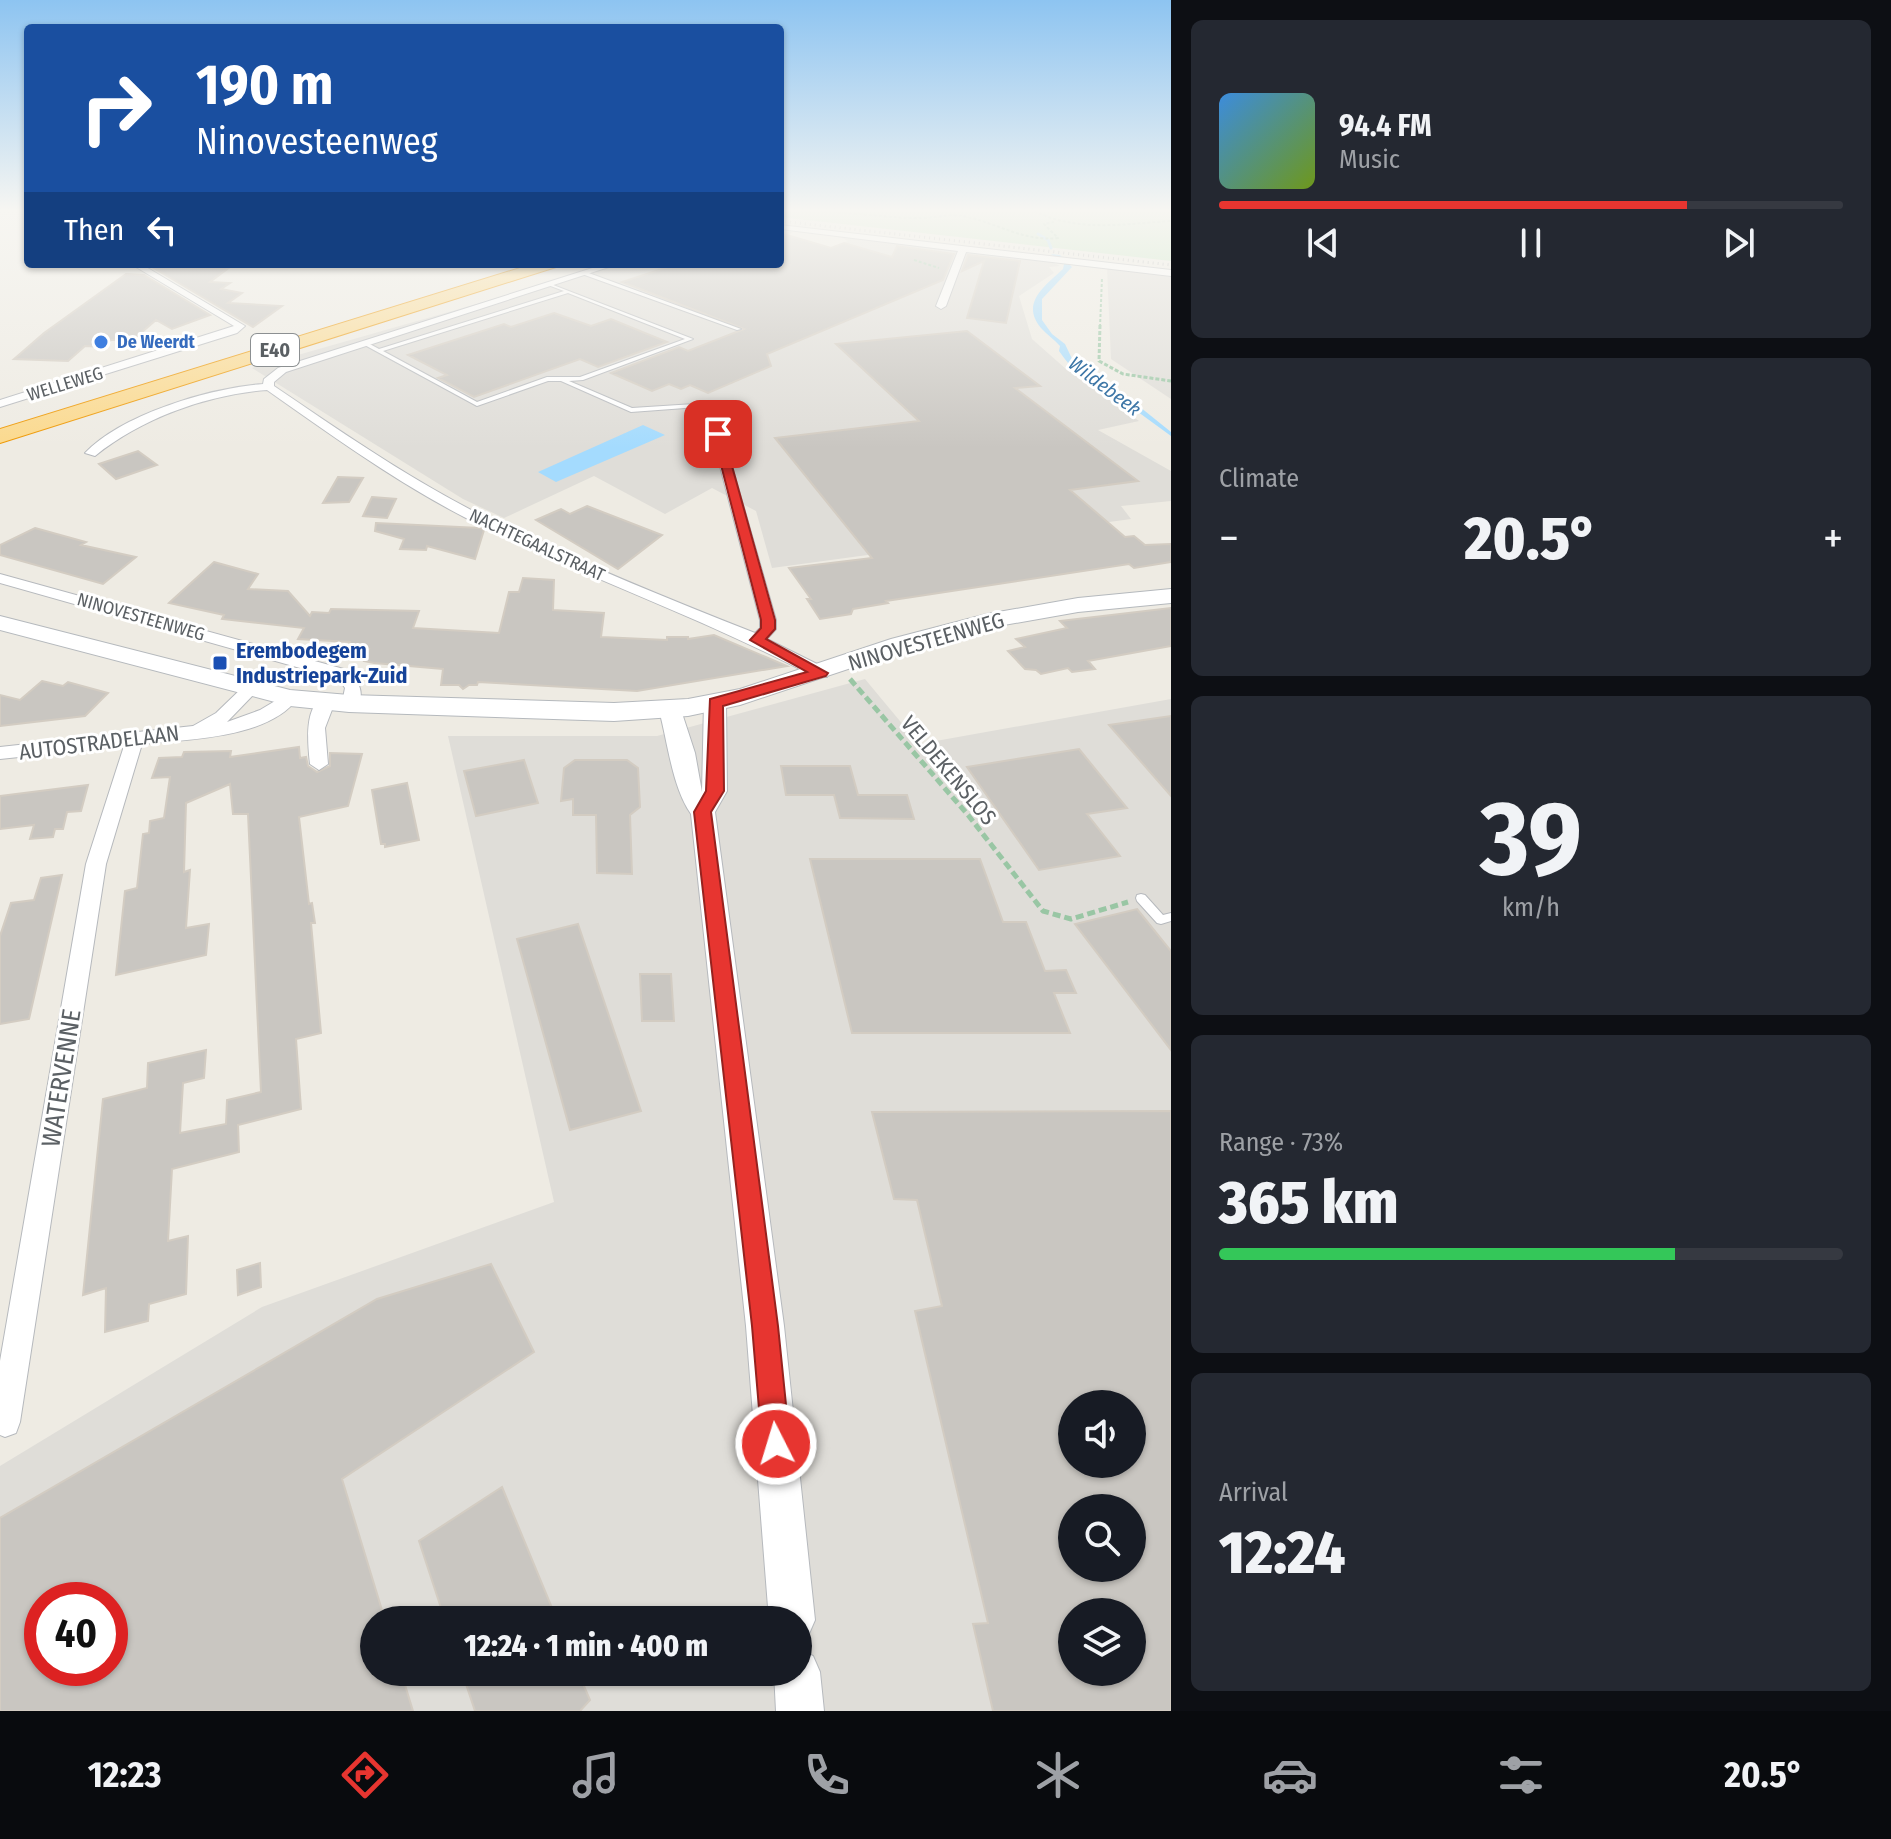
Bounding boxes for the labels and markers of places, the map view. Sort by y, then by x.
place label: De Weerdt [117,331,195,353]
marker: De Weerdt [92,333,110,351]
pin [684,400,752,468]
place label: Erembodegem Industriepark-Zuid [236,637,407,689]
marker: Erembodegem Industriepark-Zuid [211,654,229,672]

